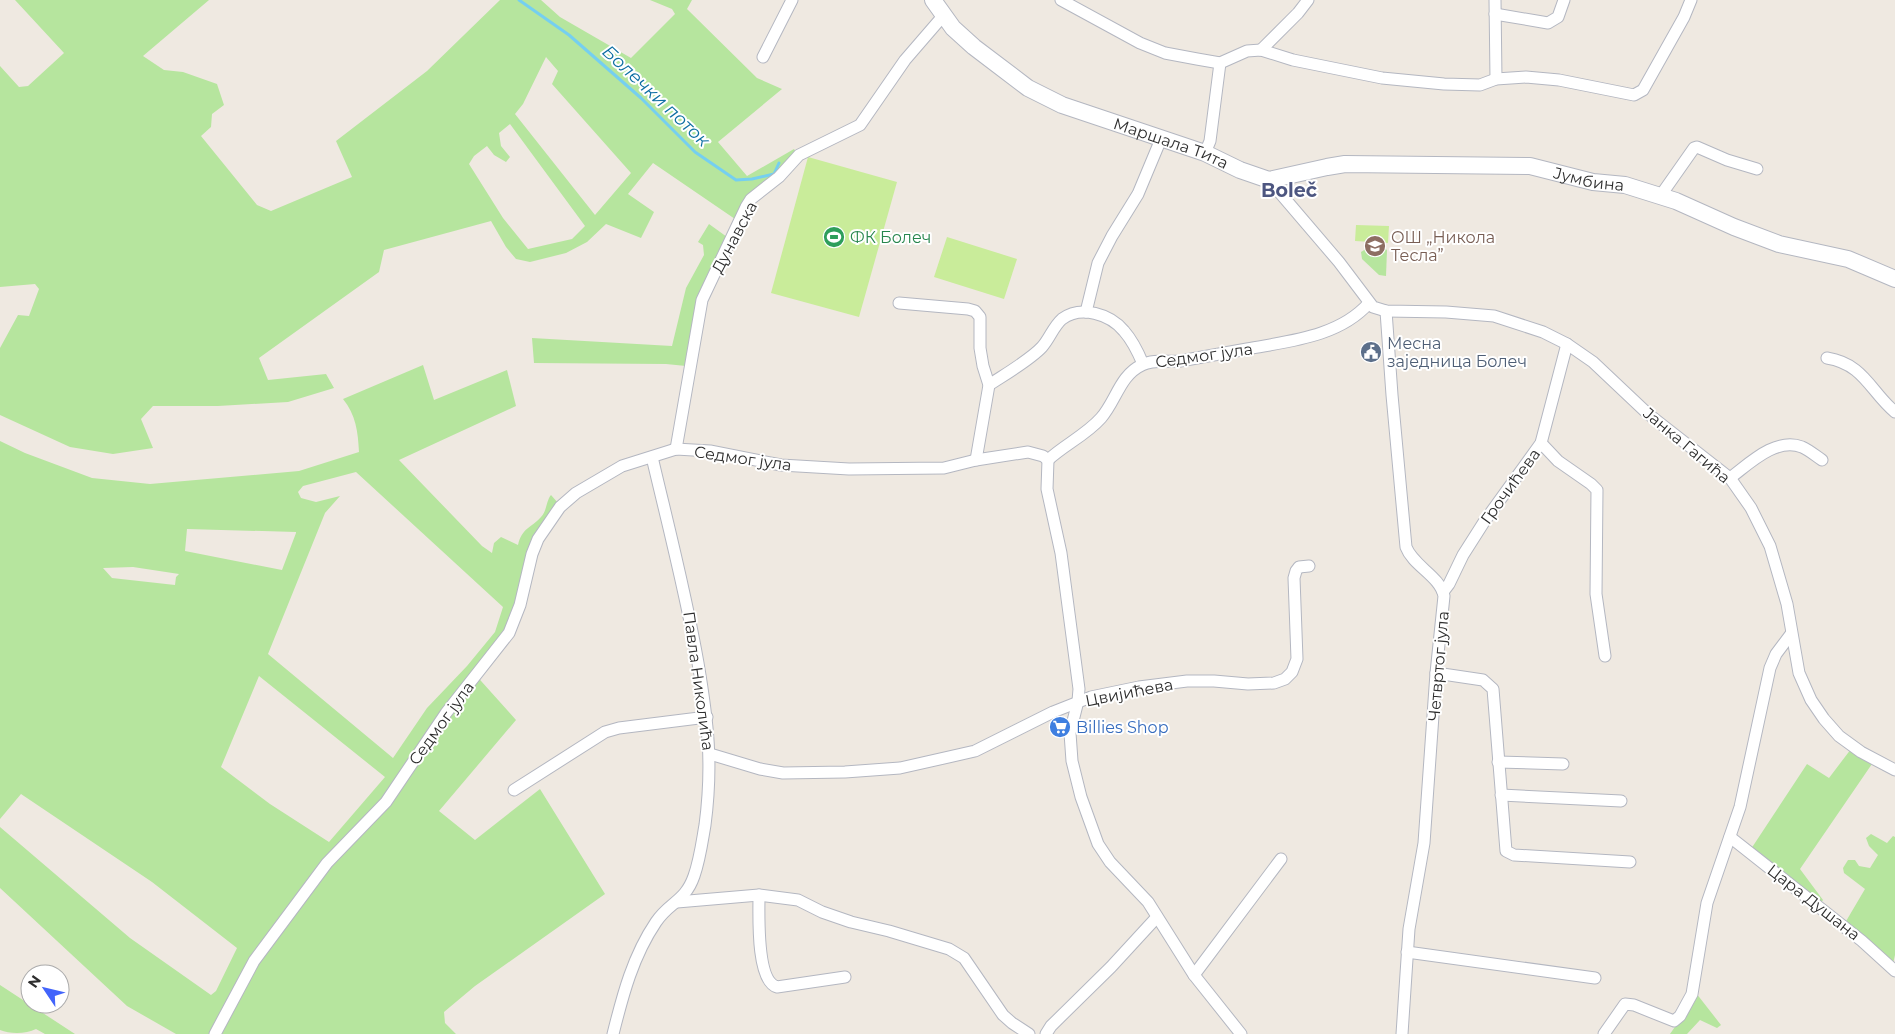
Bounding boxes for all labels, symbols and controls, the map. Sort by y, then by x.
water label: Болечки поток [598,41,715,152]
street label: Маршала Тита [1111,114,1231,173]
street label: Јумбина [1551,163,1625,195]
district label: Boleč [1261,179,1317,202]
street label: Дунавска [708,198,761,276]
sports icon: ФК Болеч [822,225,846,249]
place label: ФК Болеч [850,228,931,247]
place label: ОШ „Никола Тесла” [1391,228,1495,265]
school or university icon: ОШ „Никола Тесла” [1363,234,1387,258]
place label: Месна заједница Болеч [1387,334,1527,371]
street label: Седмог јула [1154,339,1254,372]
public building icon: Месна заједница Болеч [1359,340,1383,364]
street label: Јанка Гагића [1639,403,1734,487]
street label: Седмог јула [693,442,793,475]
street label: Грочићева [1477,445,1544,528]
street label: Павла Николића [679,610,718,752]
street label: Четвртог јула [1424,610,1453,722]
street label: Цвијићева [1084,675,1175,710]
street label: Седмог јула [405,678,478,769]
supermarket icon: Billies Shop [1048,715,1072,739]
place label: Billies Shop [1076,718,1169,737]
street label: Цара Душана [1764,860,1864,944]
north arrow [20,964,70,1014]
text: N [24,972,45,991]

